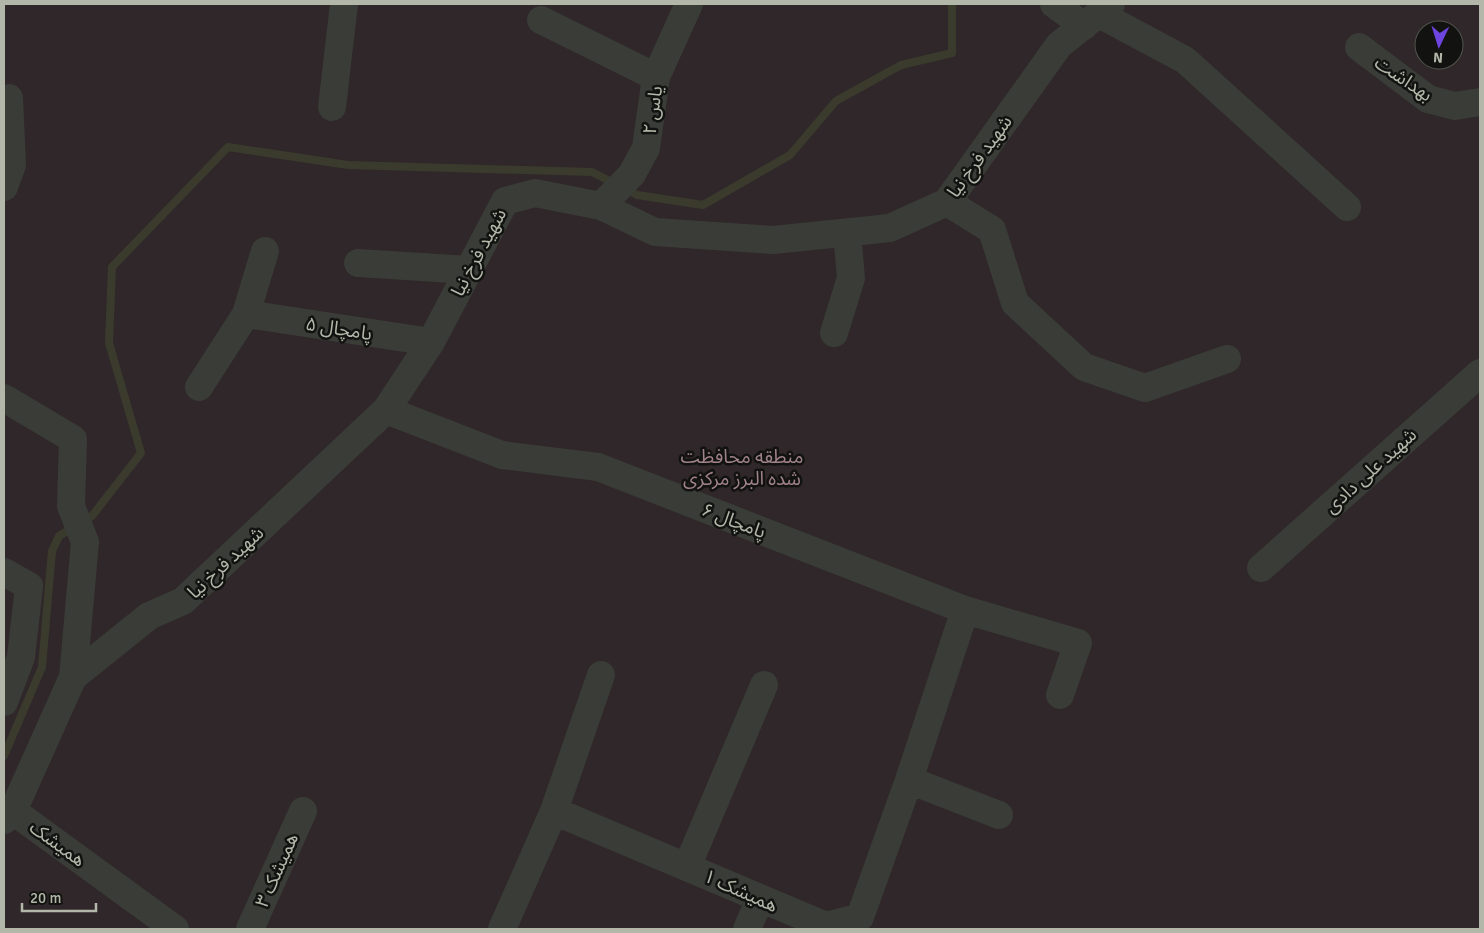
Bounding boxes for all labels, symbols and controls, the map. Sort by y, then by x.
north arrow [1414,20,1464,70]
text: N [1433,49,1444,66]
street label: بهداشت [1370,51,1437,107]
street label: یاس ۲ [638,84,668,136]
street label: شهید فرخ نیا [942,111,1019,203]
street label: شهید فرخ نیا [446,204,513,301]
street label: پامچال ۵ [304,312,374,346]
street label: شهید علی دادی [1319,423,1422,519]
park label: منطقه محافظت شده البرز مرکزی [680,445,804,491]
street label: پامچال ۶ [698,498,769,544]
street label: شهید فرخ نیا [182,521,270,605]
street label: همیشک [25,815,90,872]
street label: همیشک ۳ [250,829,304,911]
street label: همیشک ۱ [700,864,782,918]
scale bar [22,880,96,912]
text: 20 m [30,889,61,907]

